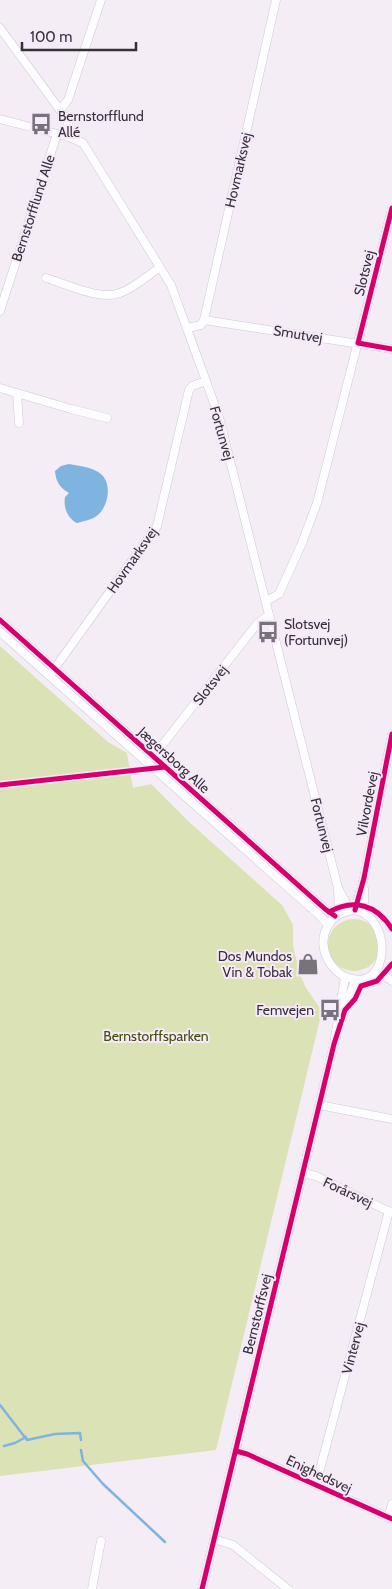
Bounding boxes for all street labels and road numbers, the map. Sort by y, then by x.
street label: Hovmarksvej [221,131,255,209]
street label: Bernstorfflund Alle [7,152,59,264]
street label: Slotsvej [350,248,378,298]
street label: Smutvej [272,321,324,347]
street label: Fortunvej [206,404,238,462]
street label: Hovmarksvej [103,523,161,597]
street label: Slotsvej [189,661,231,709]
street label: Jægersborg Alle [133,722,214,797]
street label: Vilvordevej [352,770,382,838]
street label: Fortunvej [307,796,337,854]
street label: Forårsvej [320,1173,376,1211]
street label: Bernstorffsvej [238,1272,276,1356]
street label: Vintervej [337,1320,369,1376]
street label: Enighedsvej [283,1451,355,1497]

